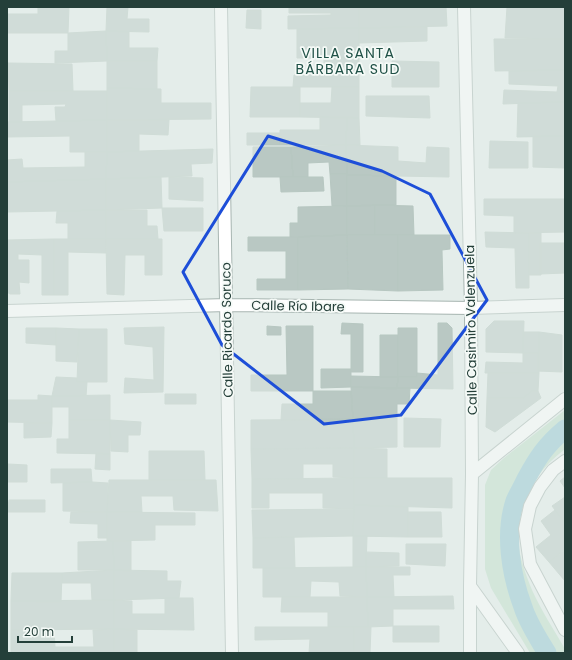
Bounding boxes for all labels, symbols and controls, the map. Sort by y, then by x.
district label: VILLA SANTA BÁRBARA SUD [296,43,400,79]
street label: Calle Casimiro Valenzuela [460,245,482,415]
street label: Calle Ricardo Soruco [216,262,238,398]
street label: Calle Río Ibare [251,296,345,316]
scale bar [18,618,72,644]
text: 20 m [24,623,54,640]

